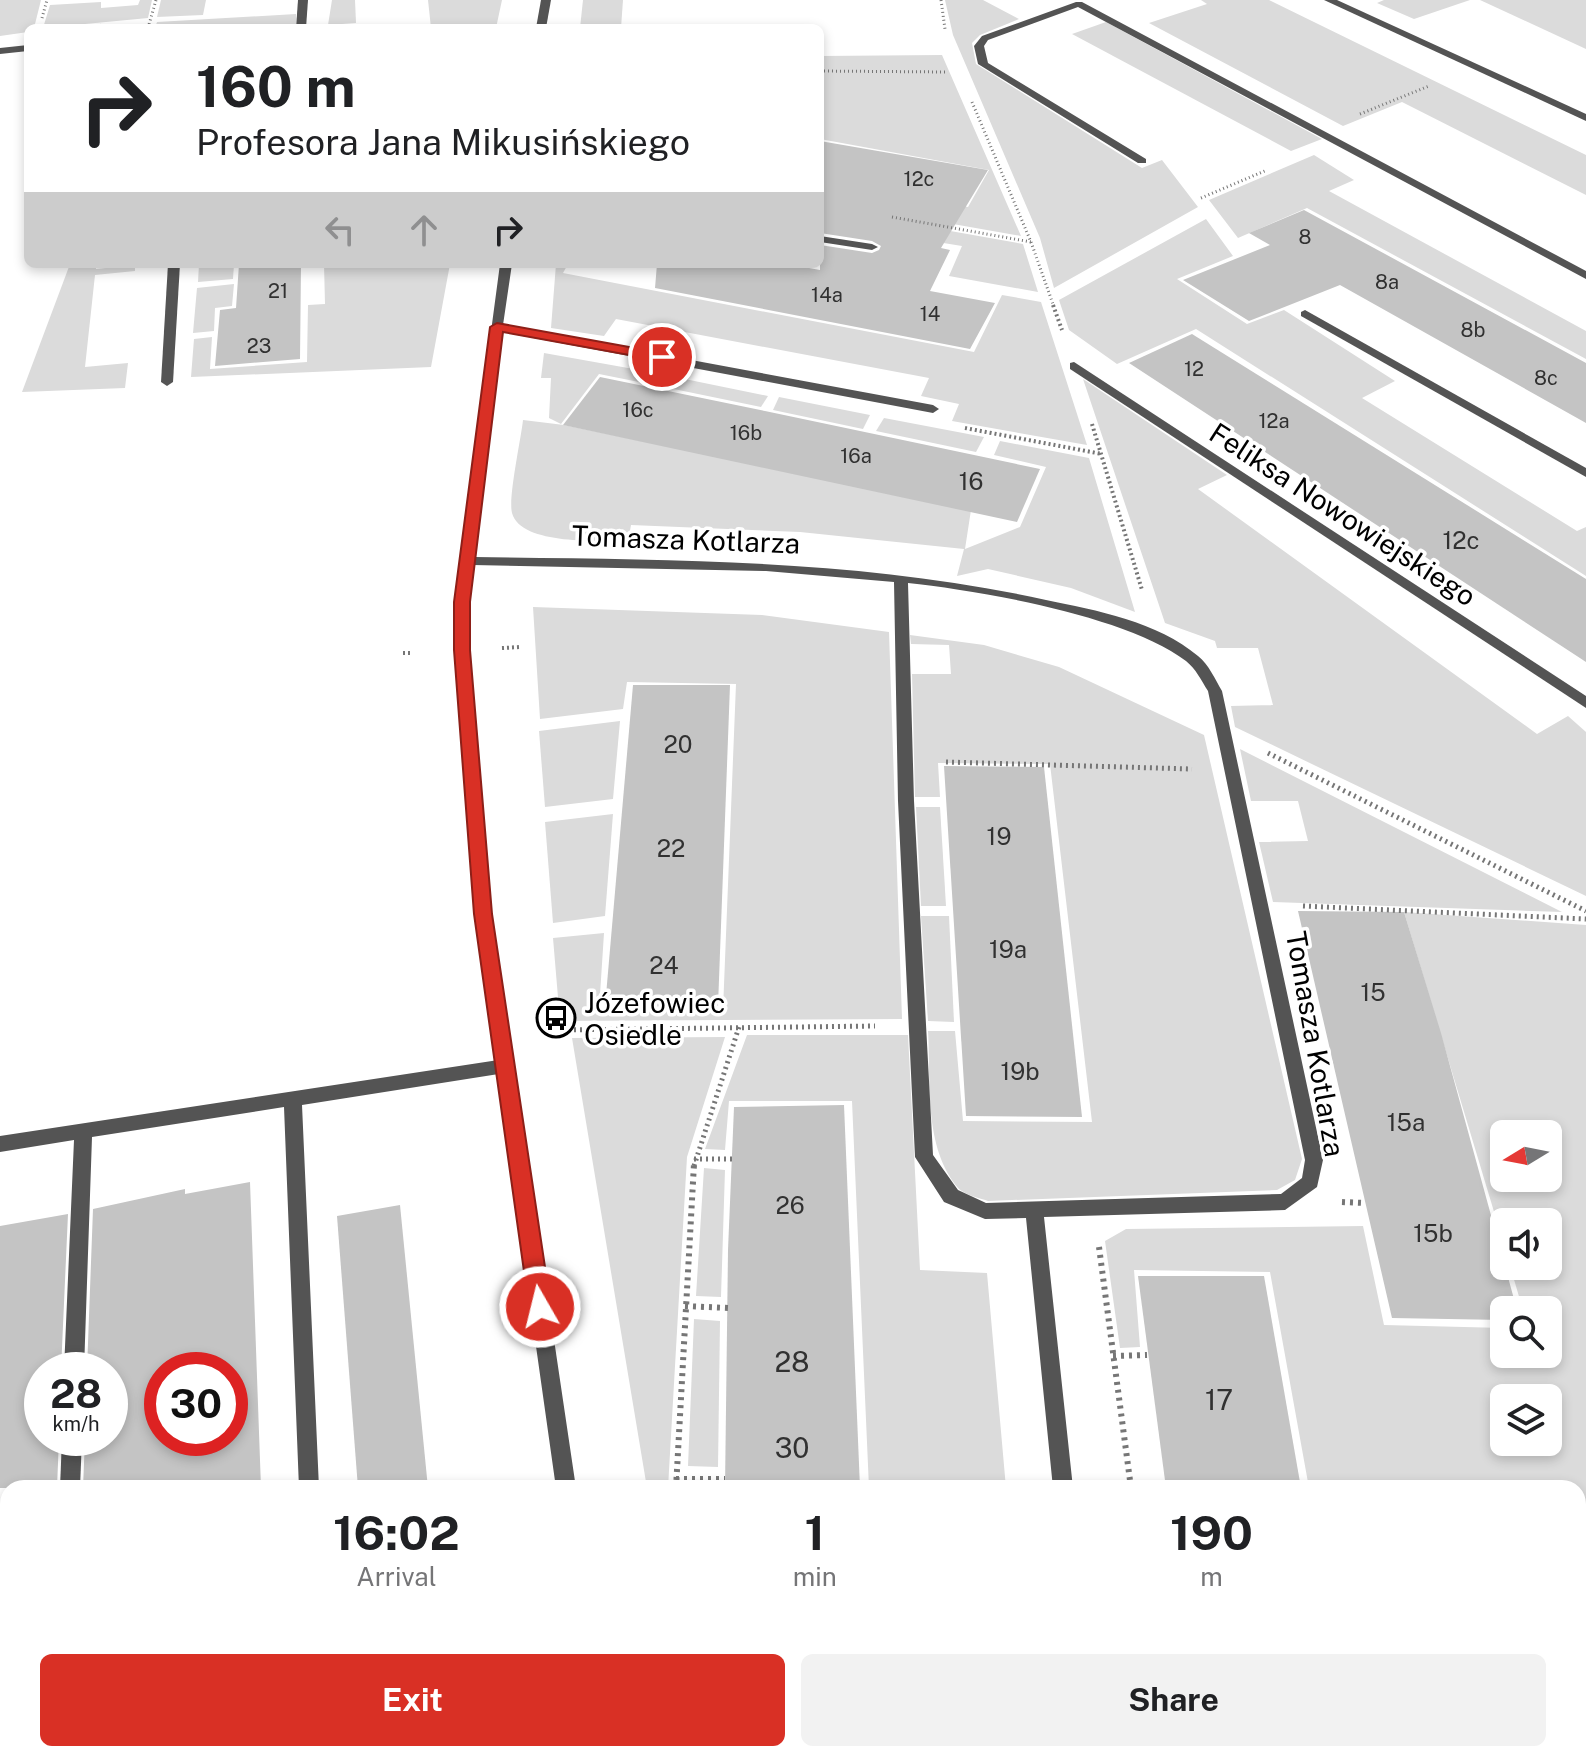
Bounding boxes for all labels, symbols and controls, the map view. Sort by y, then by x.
text: 160 m [196,54,356,120]
icon: right [64,56,168,160]
text: Profesora Jana Mikusińskiego [196,121,690,163]
house number: 12c [904,167,934,191]
icon: left [318,208,362,252]
icon: ahead [402,208,446,252]
icon: right [486,208,530,252]
house number: 8 [1299,225,1311,249]
house number: 8a [1375,270,1399,294]
house number: 21 [268,279,288,303]
house number: 14a [811,283,843,307]
house number: 14 [920,302,940,326]
house number: 8b [1461,318,1486,342]
pin [628,323,696,391]
house number: 23 [247,334,271,358]
icon: arrive [640,335,684,379]
house number: 12 [1184,357,1204,381]
house number: 8c [1534,366,1558,390]
house number: 16c [622,398,654,422]
house number: 12a [1258,409,1290,433]
street label: Feliksa Nowowiejskiego [1204,416,1482,612]
house number: 16b [730,421,762,445]
house number: 16a [840,444,872,468]
house number: 16 [959,467,983,495]
street label: Tomasza Kotlarza [571,519,801,559]
house number: 12c [1442,526,1480,554]
house number: 20 [664,730,693,758]
house number: 19 [987,822,1011,850]
house number: 22 [657,834,685,862]
street label: Tomasza Kotlarza [1280,929,1352,1159]
house number: 19a [989,935,1027,963]
house number: 24 [649,951,679,979]
house number: 15 [1360,978,1386,1006]
place label: Józefowiec Osiedle [584,986,725,1051]
bus stop icon: Józefowiec Osiedle [535,997,577,1039]
house number: 19b [1000,1057,1040,1085]
house number: 15a [1387,1108,1425,1136]
north arrow [1490,1120,1562,1192]
map controls [1490,1120,1562,1456]
house number: 26 [775,1191,805,1219]
button: sound [1490,1208,1562,1280]
house number: 15b [1413,1219,1453,1247]
position arrow [498,1265,582,1349]
button: search [1490,1296,1562,1368]
house number: 28 [775,1345,809,1378]
speed limit sign: 30 [144,1352,248,1456]
text: 28 [50,1370,102,1417]
house number: 17 [1205,1383,1233,1416]
button: layers [1490,1384,1562,1456]
text: km/h [52,1412,100,1436]
house number: 30 [775,1431,809,1464]
text: 16:02 [333,1504,460,1561]
text: 1 [805,1504,825,1561]
text: 190 [1170,1504,1253,1561]
text: Arrival [356,1561,437,1592]
text: min [793,1561,837,1592]
text: m [1200,1561,1223,1592]
button: Exit [40,1654,785,1746]
button: Share [801,1654,1546,1746]

